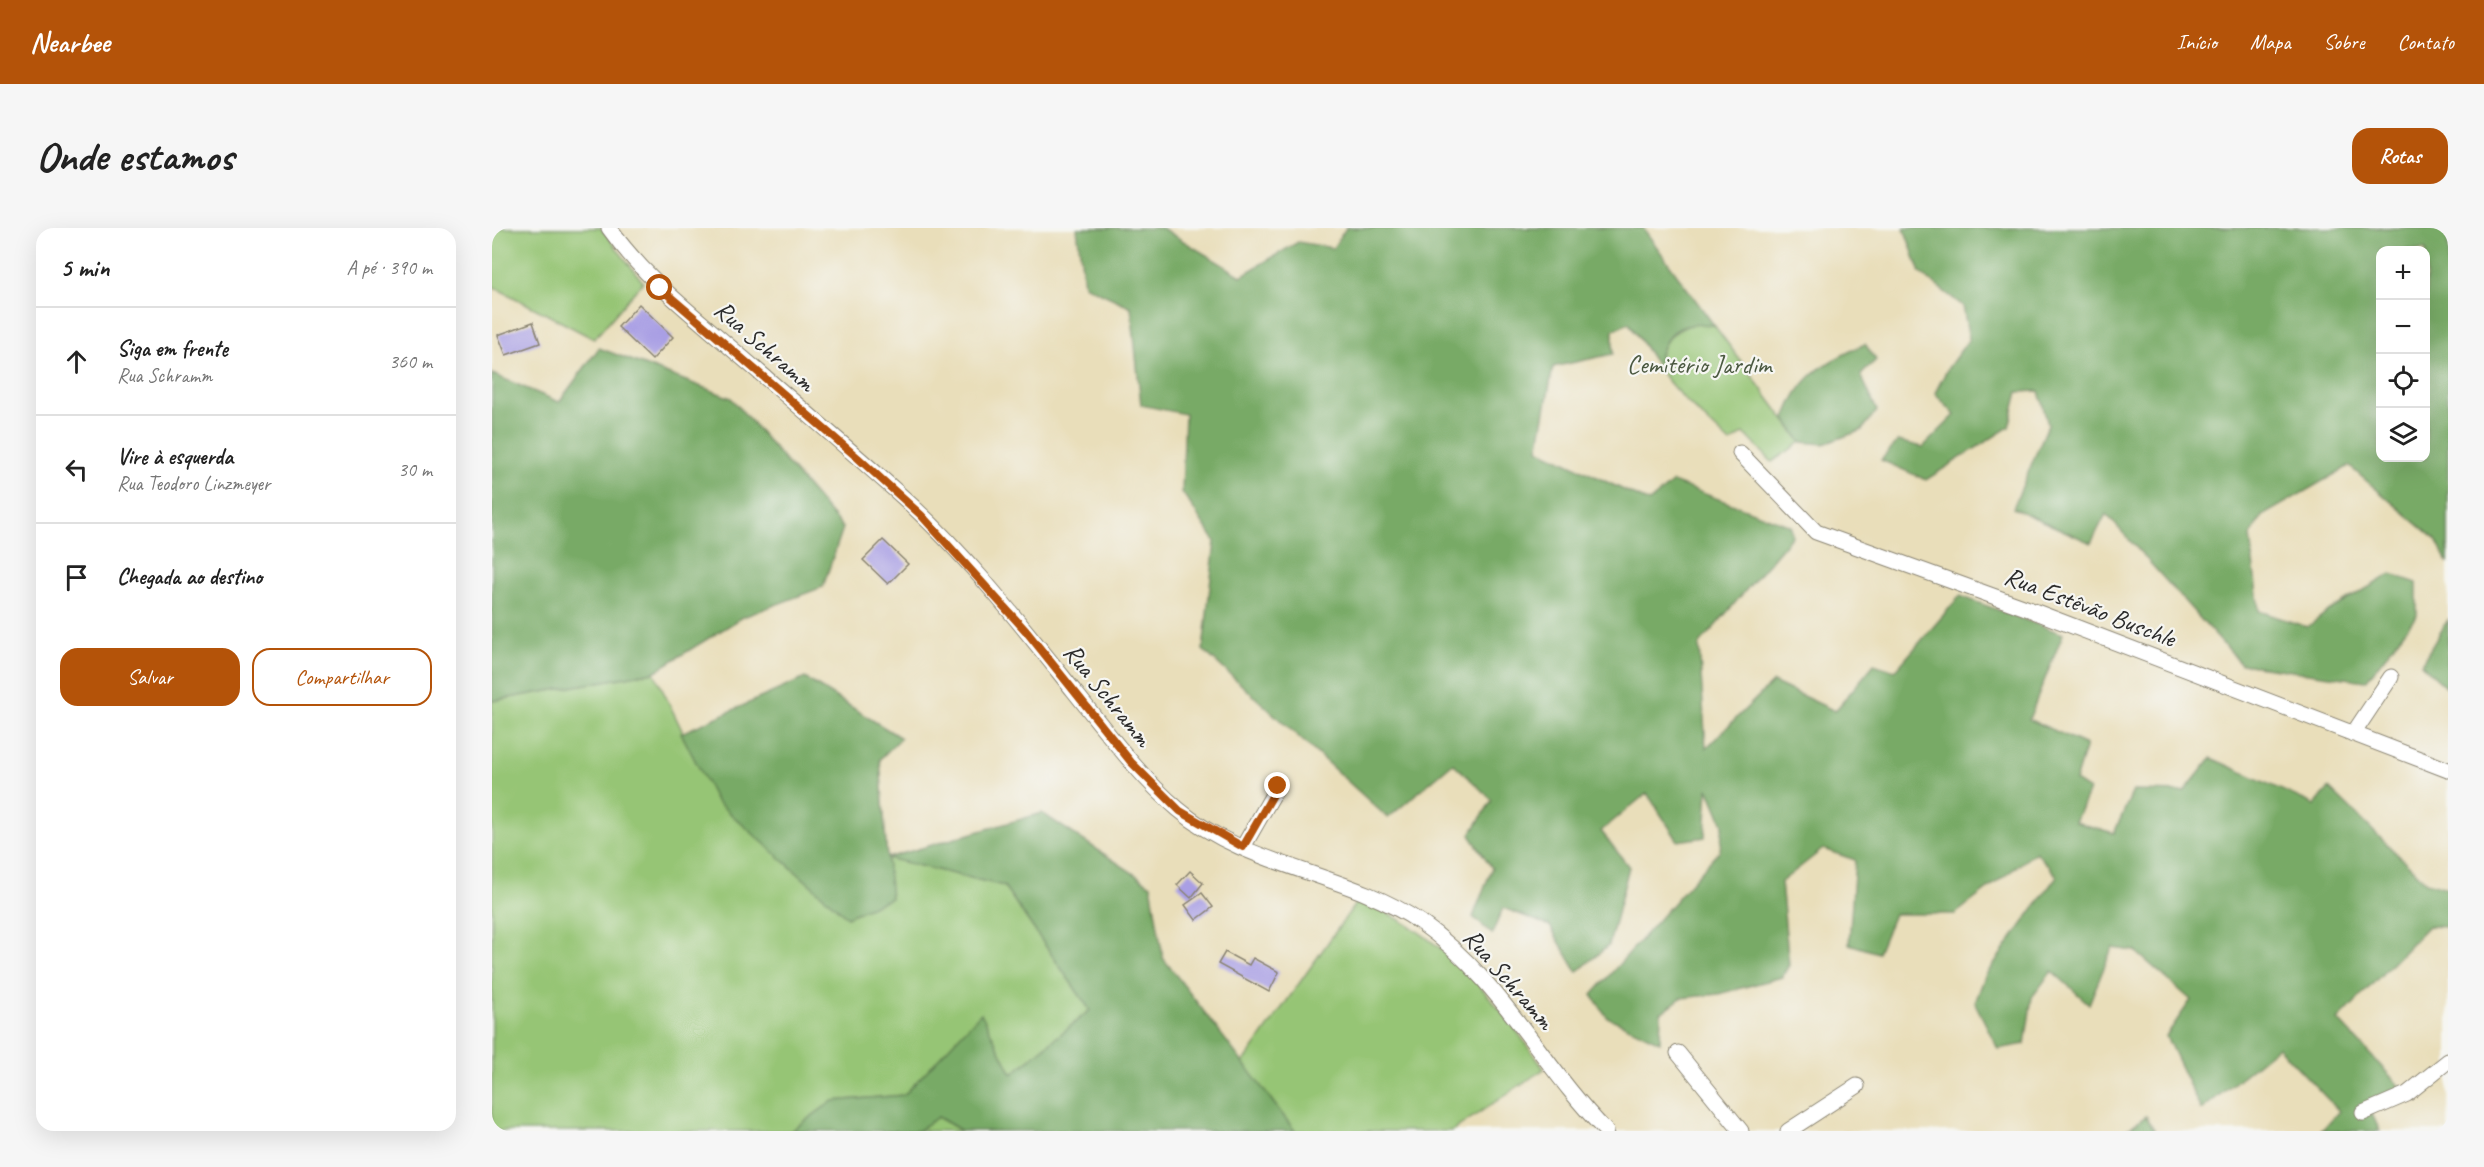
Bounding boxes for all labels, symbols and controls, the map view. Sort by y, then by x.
text: Nearbee [30,25,110,60]
text: Início [2177,29,2217,55]
text: Mapa [2250,29,2291,55]
text: Sobre [2324,29,2364,55]
text: Contato [2397,29,2454,55]
button: Rotas [2352,128,2448,184]
text: Onde estamos [36,130,233,183]
map controls [2376,246,2430,462]
button: + [2376,246,2430,300]
text: 5 min [60,251,109,284]
text: A pé · 390 m [347,255,432,280]
route start [646,274,672,300]
street label: Rua Schramm [708,293,824,400]
button: − [2376,300,2430,354]
text: Siga em frente [117,335,228,363]
icon: ahead [60,345,93,378]
park label: Cemitério Jardim [1627,348,1774,381]
text: 360 m [389,349,432,374]
button: locate [2376,354,2430,408]
text: Rua Schramm [117,363,212,388]
button: layers [2376,408,2430,462]
text: Vire à esquerda [117,443,233,471]
icon: left [60,453,93,486]
text: 30 m [398,457,432,482]
text: Rua Teodoro Linzmeyer [117,471,270,496]
street label: Rua Estêvão Buschle [2000,559,2182,655]
icon: arrive [60,561,93,594]
text: Chegada ao destino [117,563,262,591]
street label: Rua Schramm [1056,637,1161,755]
button: Salvar [60,648,240,706]
button: Compartilhar [252,648,432,706]
route end [1264,772,1290,798]
street label: Rua Schramm [1456,922,1563,1038]

